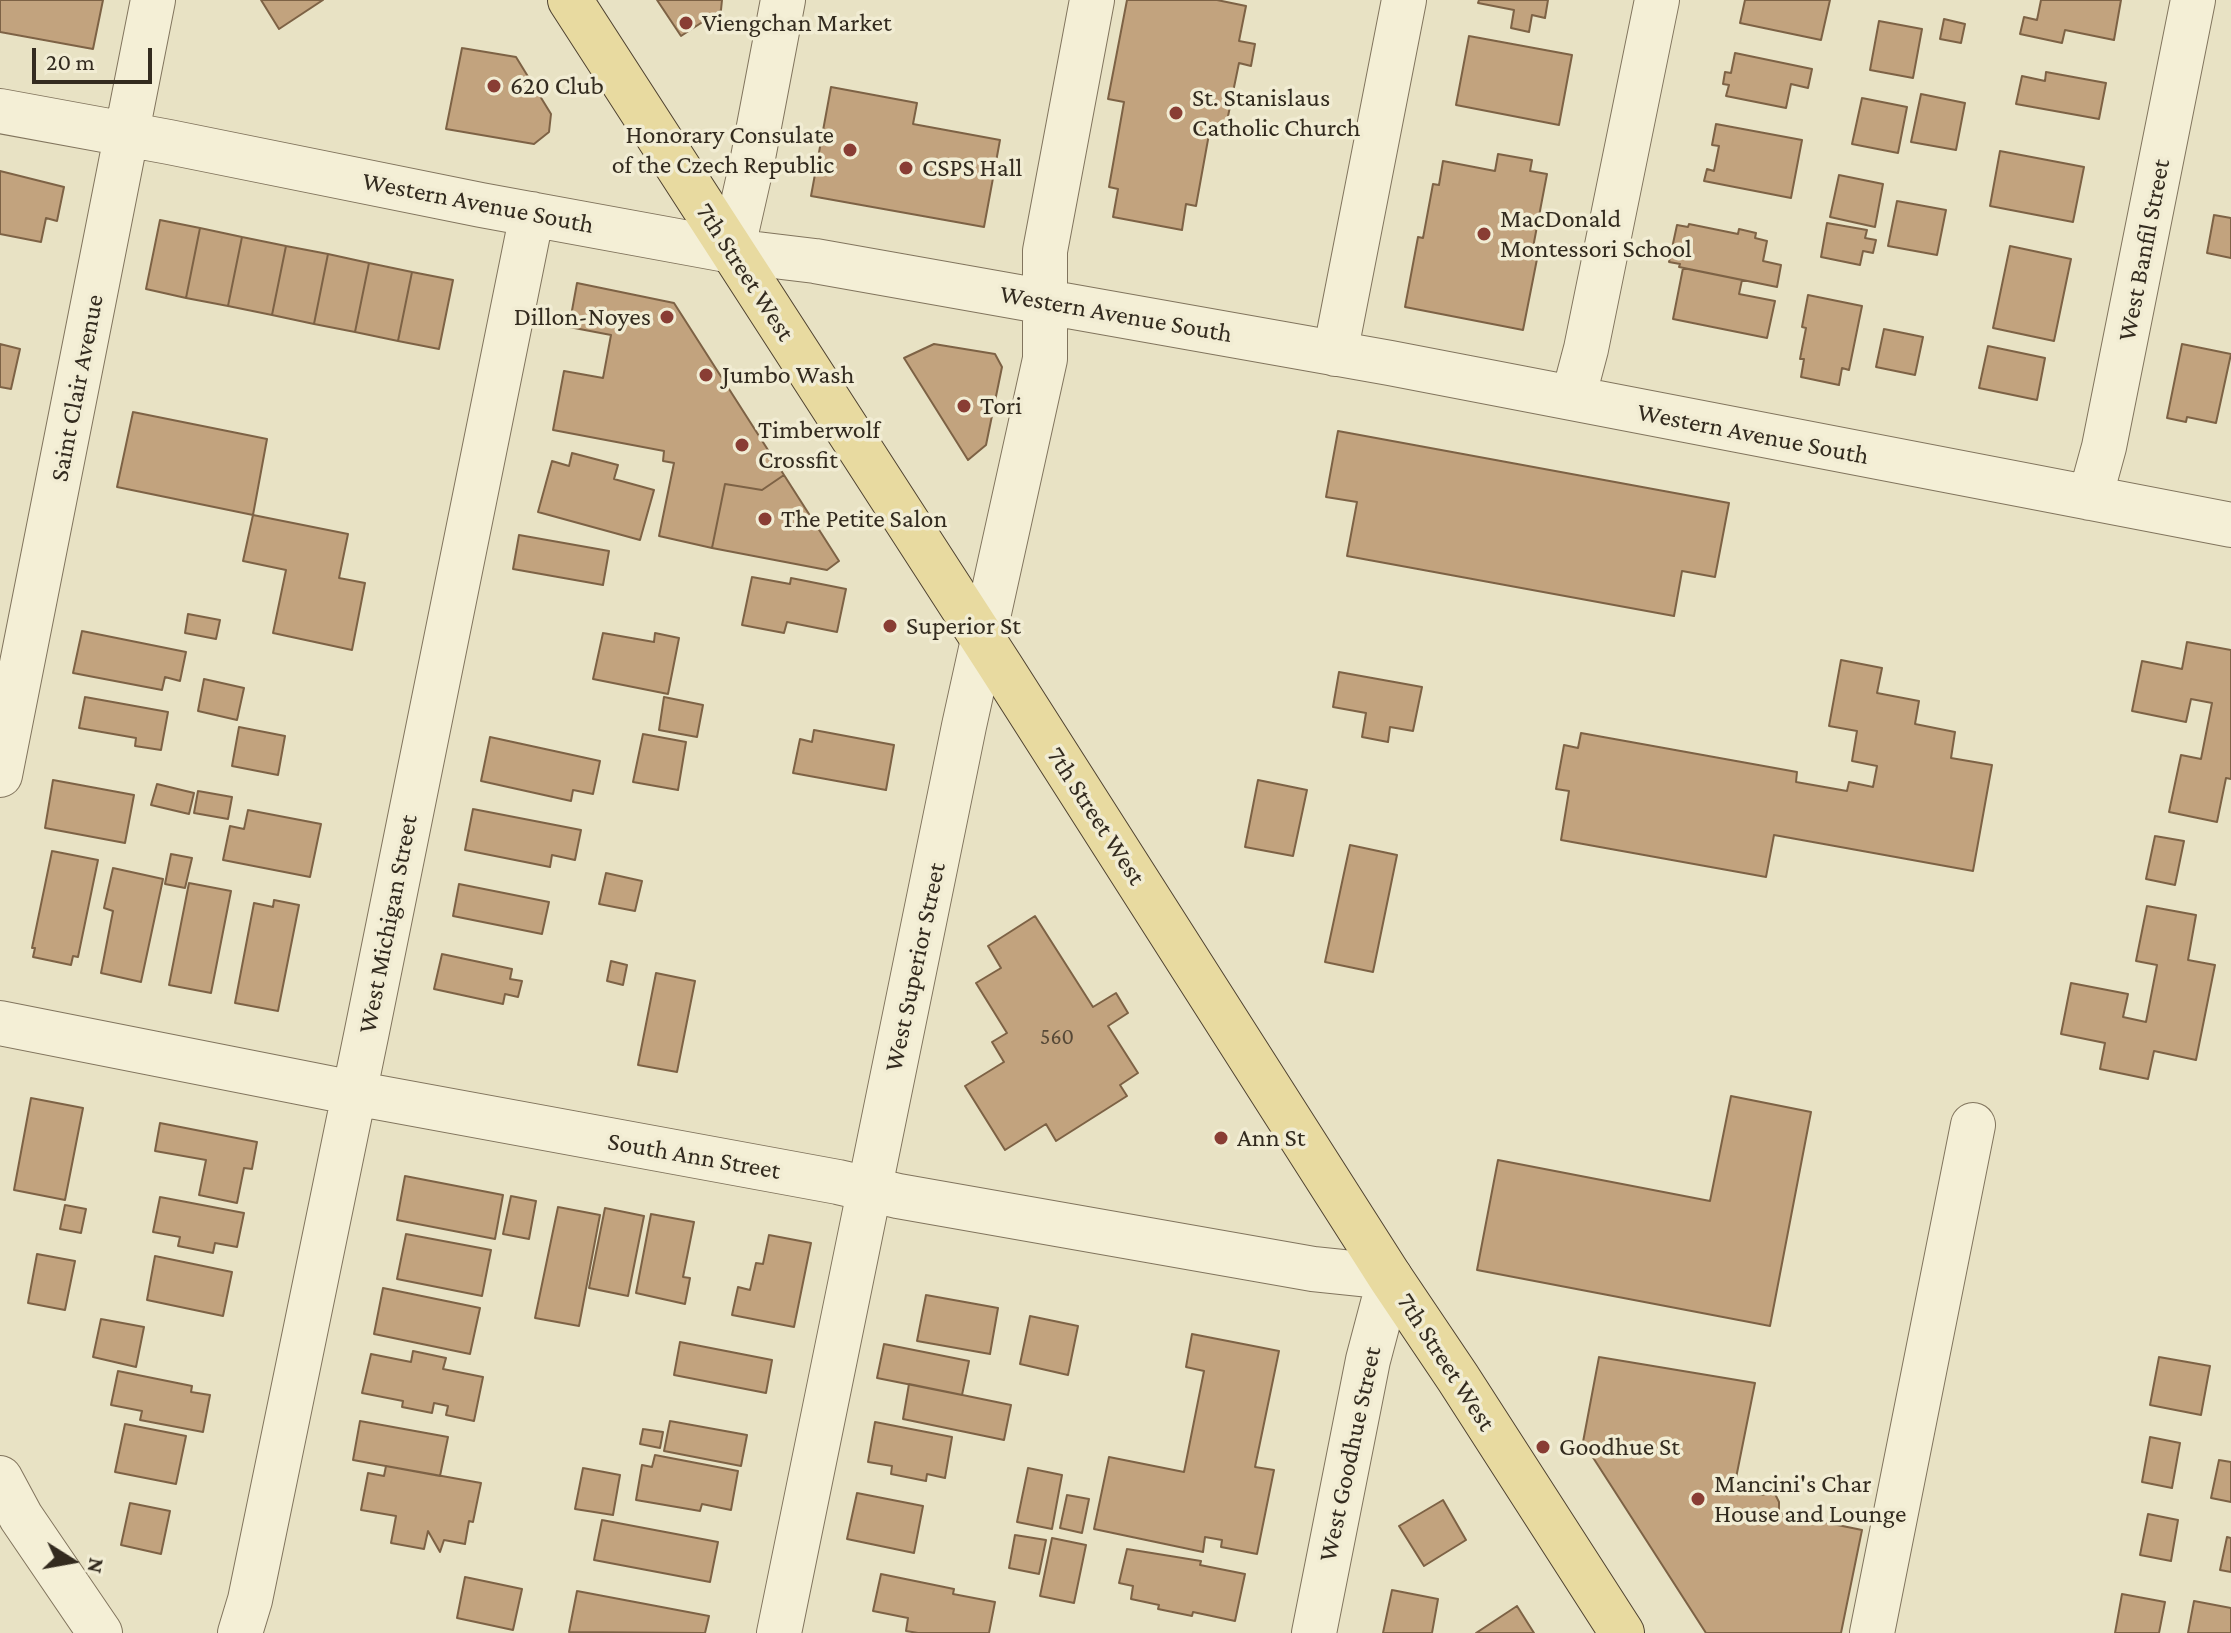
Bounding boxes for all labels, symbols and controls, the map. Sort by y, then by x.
place label: Viengchan Market [702,7,892,39]
marker: Viengchan Market [677,14,695,32]
scale bar [36,32,156,82]
text: 20 m [46,48,95,75]
place label: 620 Club [510,70,604,102]
marker: 620 Club [485,77,503,95]
place label: St. Stanislaus Catholic Church [1192,82,1360,144]
marker: St. Stanislaus Catholic Church [1167,104,1185,122]
place label: Honorary Consulate of the Czech Republic [612,119,834,180]
marker: Honorary Consulate of the Czech Republic [841,141,859,159]
place label: CSPS Hall [922,152,1022,184]
street label: West Banfil Street [2111,156,2177,344]
marker: CSPS Hall [897,159,915,177]
street label: Western Avenue South [360,165,596,241]
street label: 7th Street West [689,197,801,347]
place label: MacDonald Montessori School [1500,203,1692,264]
marker: MacDonald Montessori School [1475,225,1493,243]
street label: Western Avenue South [997,278,1235,350]
street label: Saint Clair Avenue [44,292,110,484]
place label: Dillon-Noyes [514,301,651,333]
marker: Dillon-Noyes [658,308,676,326]
place label: Jumbo Wash [722,359,855,391]
marker: Jumbo Wash [697,366,715,384]
place label: Tori [980,390,1022,422]
street label: Western Avenue South [1635,396,1871,472]
marker: Tori [955,397,973,415]
place label: Timberwolf Crossfit [758,414,880,476]
marker: Timberwolf Crossfit [733,436,751,454]
place label: The Petite Salon [781,503,947,535]
marker: The Petite Salon [756,510,774,528]
place label: Superior St [906,610,1021,642]
marker: Superior St [881,617,899,635]
street label: 7th Street West [1040,741,1152,891]
street label: West Michigan Street [352,812,424,1036]
street label: West Superior Street [878,860,952,1074]
house number: 560 [1040,1024,1074,1050]
place label: Ann St [1237,1122,1305,1154]
street label: South Ann Street [605,1125,783,1187]
marker: Ann St [1212,1129,1230,1147]
street label: 7th Street West [1390,1287,1502,1437]
street label: West Goodhue Street [1312,1344,1388,1564]
place label: Goodhue St [1559,1431,1680,1463]
marker: Goodhue St [1534,1438,1552,1456]
place label: Mancini's Char House and Lounge [1714,1468,1906,1530]
marker: Mancini's Char House and Lounge [1689,1490,1707,1508]
north arrow [32,1521,112,1601]
text: N [82,1556,110,1575]

